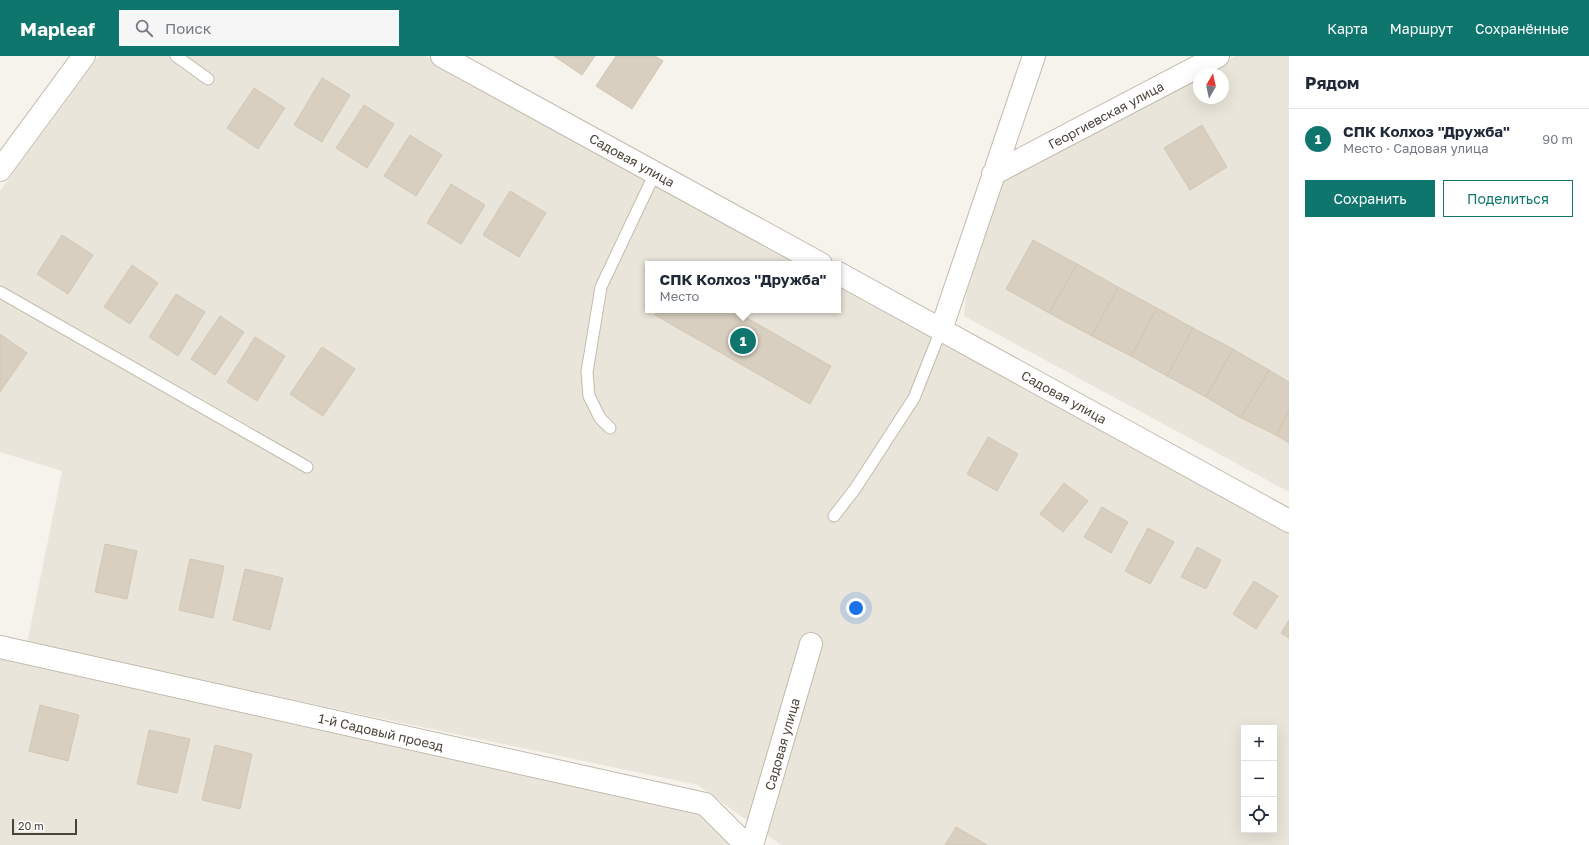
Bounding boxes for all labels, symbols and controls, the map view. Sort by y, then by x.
search box [119,10,399,46]
text: Mapleaf [20,17,95,40]
icon: search [133,17,155,39]
text: Поиск [165,19,211,37]
text: Карта [1327,20,1368,37]
text: Маршрут [1390,20,1453,37]
text: Сохранённые [1475,20,1569,37]
north arrow [1193,68,1229,104]
text: Рядом [1305,72,1359,93]
street label: Георгиевская улица [1046,78,1166,152]
text: СПК Колхоз "Дружба" [1343,122,1510,140]
street label: Садовая улица [586,130,678,190]
text: 1 [1315,131,1321,147]
text: 90 m [1542,131,1573,147]
text: Место · Садовая улица [1343,140,1489,156]
button: Сохранить [1305,180,1435,217]
button: Поделиться [1443,180,1573,217]
popup [645,261,841,313]
text: СПК Колхоз "Дружба" [660,270,826,288]
text: Место [660,288,699,304]
pin: 1 [730,326,756,356]
street label: Садовая улица [1018,367,1110,427]
your location [846,598,866,618]
street label: Садовая улица [761,696,803,792]
street label: 1-й Садовый проезд [317,710,445,754]
map controls [1241,725,1277,833]
button: + [1241,725,1277,761]
button: − [1241,761,1277,797]
button: locate [1241,797,1277,833]
scale bar [12,817,77,836]
text: 20 m [18,819,44,832]

